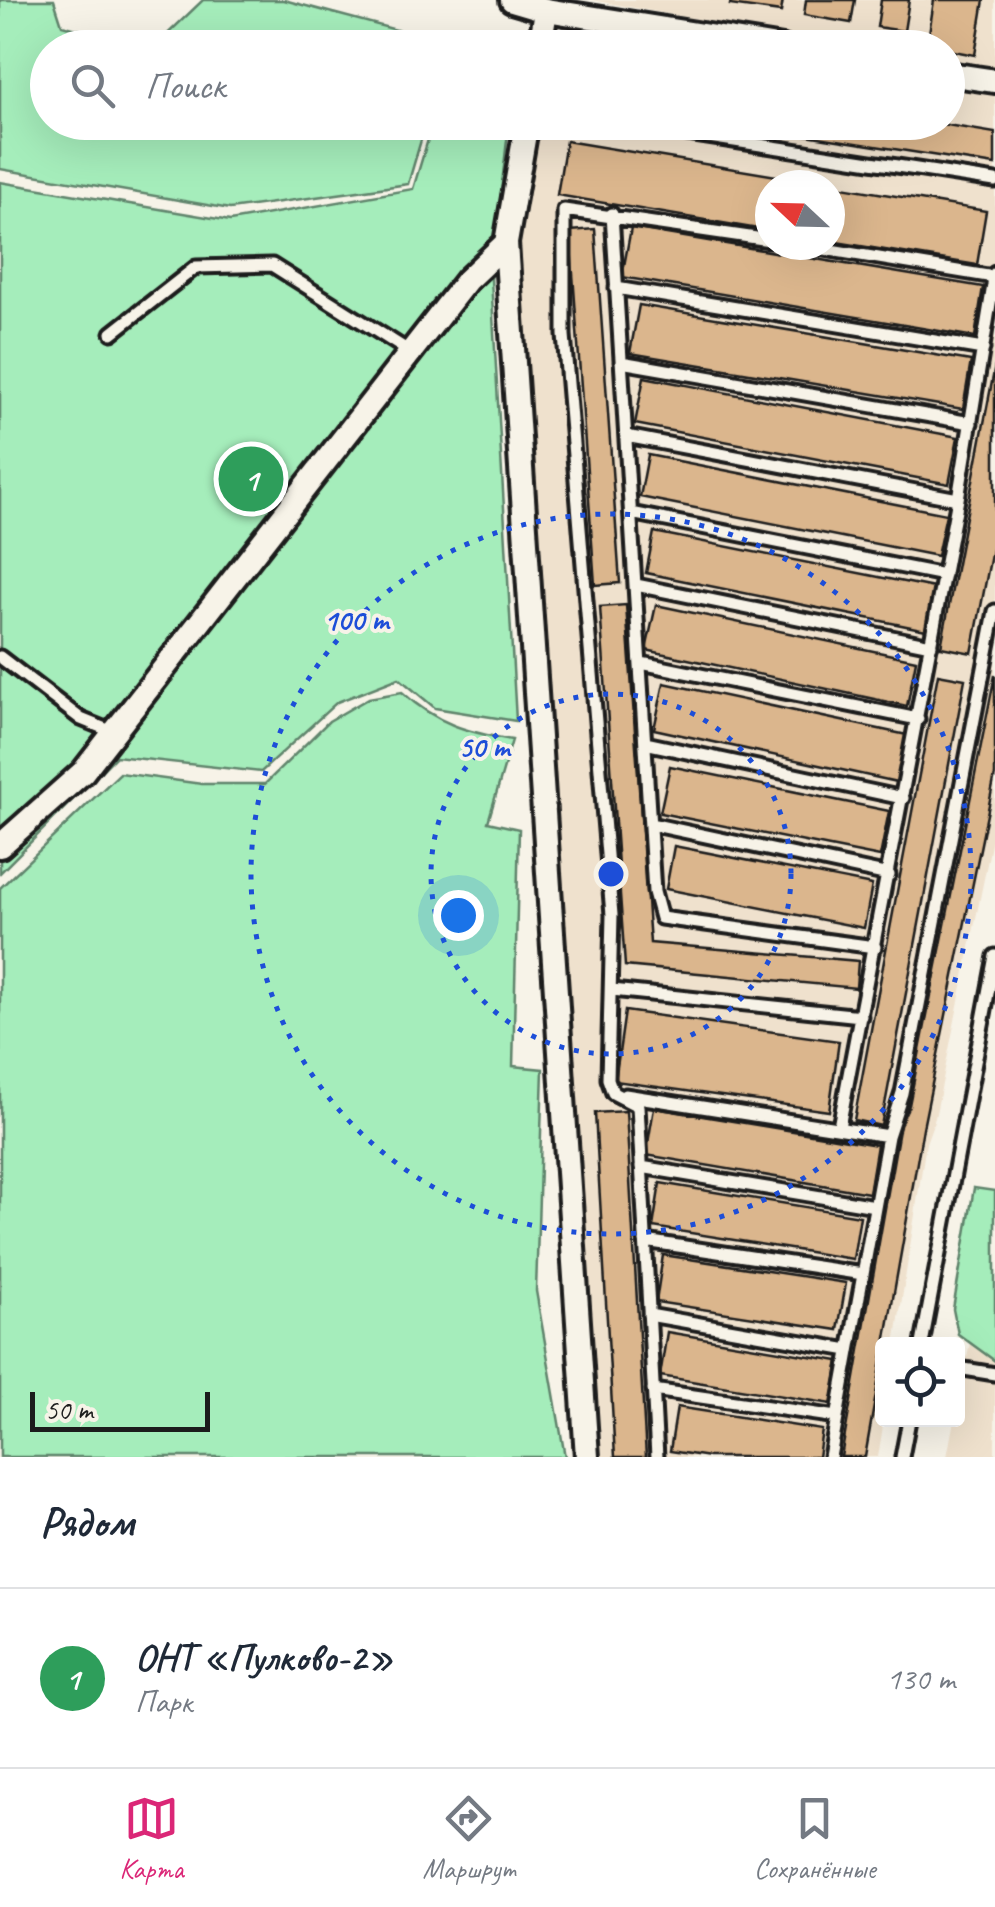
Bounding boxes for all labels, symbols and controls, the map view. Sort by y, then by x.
search box [30,30,965,140]
icon: search [65,58,120,113]
text: Поиск [145,62,225,109]
north arrow [755,170,845,260]
pin: 1 [218,442,284,516]
text: 100 m [324,601,391,639]
text: 50 m [459,728,512,766]
centre of rings [593,856,629,892]
your location [433,890,484,941]
map controls [875,1337,965,1427]
button: locate [875,1337,965,1427]
scale bar [30,1387,210,1432]
text: 50 m [45,1392,93,1427]
text: Рядом [40,1496,134,1549]
text: ОНТ «Пулково-2» [135,1634,393,1681]
text: 1 [65,1658,80,1699]
text: 130 m [886,1658,955,1699]
text: Парк [135,1681,192,1722]
tab: Карта [120,1791,184,1886]
tab: Маршрут [423,1791,515,1886]
tab: Сохранённые [754,1791,876,1886]

